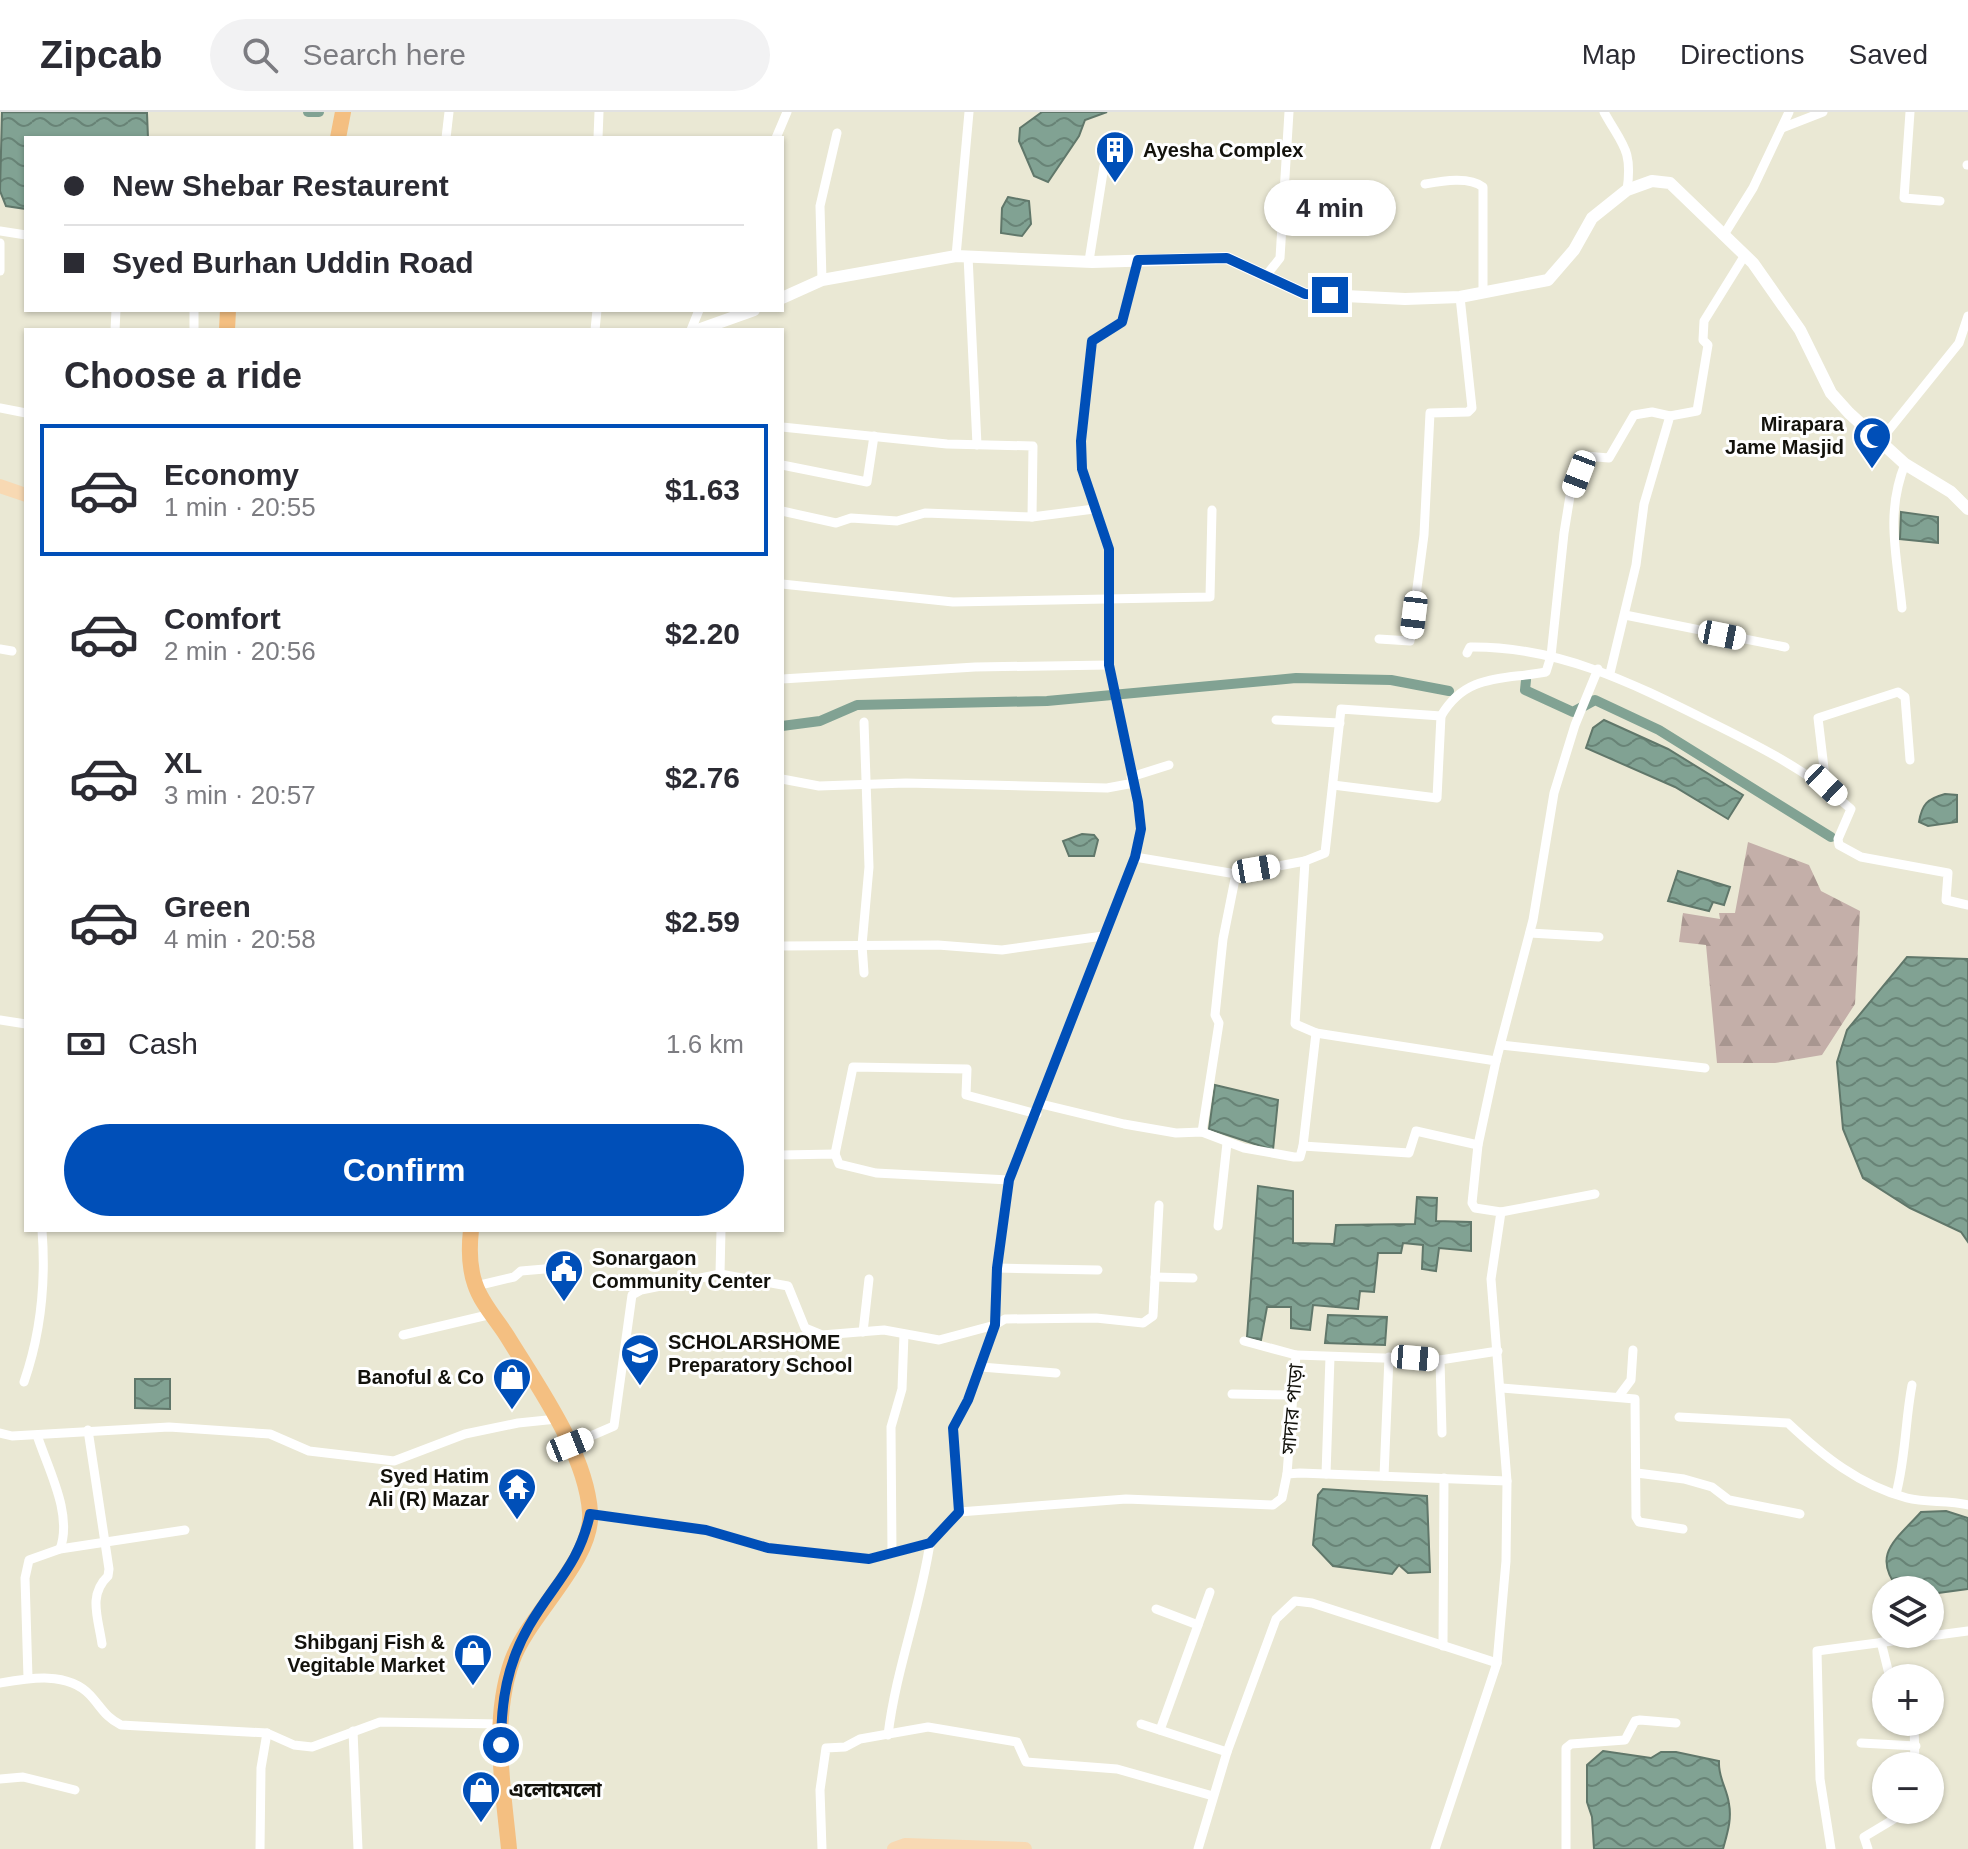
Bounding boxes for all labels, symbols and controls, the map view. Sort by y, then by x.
search box [210,19,770,91]
icon: search [238,33,282,77]
text: Zipcab [40,34,162,76]
text: Search here [302,38,466,71]
text: Map [1582,39,1636,70]
text: Directions [1680,39,1805,70]
text: Saved [1849,39,1928,70]
building icon: Ayesha Complex [1094,129,1136,184]
place label: Ayesha Complex [1143,139,1303,161]
text: New Shebar Restaurent [112,169,449,202]
callout: 4 min [1264,179,1396,235]
text: 4 min [1296,193,1364,223]
text: Syed Burhan Uddin Road [112,246,474,279]
route end [1312,277,1348,313]
text: Choose a ride [64,355,302,396]
place label: Mirapara Jame Masjid [1725,413,1845,458]
mosque icon: Mirapara Jame Masjid [1851,415,1893,470]
car [1559,447,1599,501]
icon: car [68,454,140,526]
text: Economy [164,458,299,491]
text: $1.63 [665,473,740,506]
text: 1 min · 20:55 [164,492,316,522]
car [1399,590,1429,640]
icon: car [68,598,140,670]
text: Comfort [164,602,281,635]
text: $2.20 [665,617,740,650]
car [1696,619,1748,651]
text: 2 min · 20:56 [164,636,316,666]
icon: car [68,742,140,814]
text: XL [164,746,202,779]
car [1800,760,1852,810]
text: $2.76 [665,761,740,794]
text: 3 min · 20:57 [164,780,316,810]
car [1230,853,1282,885]
icon: car [68,886,140,958]
text: Green [164,890,251,923]
text: $2.59 [665,905,740,938]
text: 4 min · 20:58 [164,924,316,954]
icon: cash [64,1022,108,1066]
text: Cash [128,1027,198,1060]
text: 1.6 km [666,1029,744,1059]
button: Confirm [64,1124,744,1216]
place label: Sonargaon Community Center [592,1247,771,1292]
public building icon: Sonargaon Community Center [543,1248,585,1303]
place label: SCHOLARSHOME Preparatory School [668,1331,853,1376]
school or university icon: SCHOLARSHOME Preparatory School [619,1332,661,1387]
car [1390,1344,1440,1372]
shop icon: Banoful & Co [491,1356,533,1411]
street label: সাদার পাড়া [1277,1362,1307,1456]
place label: Banoful & Co [357,1366,484,1388]
car [543,1425,597,1465]
place label: Syed Hatim Ali (R) Mazar [368,1465,489,1510]
temple icon: Syed Hatim Ali (R) Mazar [496,1466,538,1521]
map controls [1872,1576,1944,1824]
button: layers [1872,1576,1944,1648]
place label: Shibganj Fish & Vegitable Market [287,1631,445,1676]
shop icon: Shibganj Fish & Vegitable Market [452,1632,494,1687]
button: + [1872,1664,1944,1736]
route start [483,1727,519,1763]
button: − [1872,1752,1944,1824]
shop icon: এলোমেলো [460,1769,502,1824]
place label: এলোমেলো [509,1779,602,1801]

